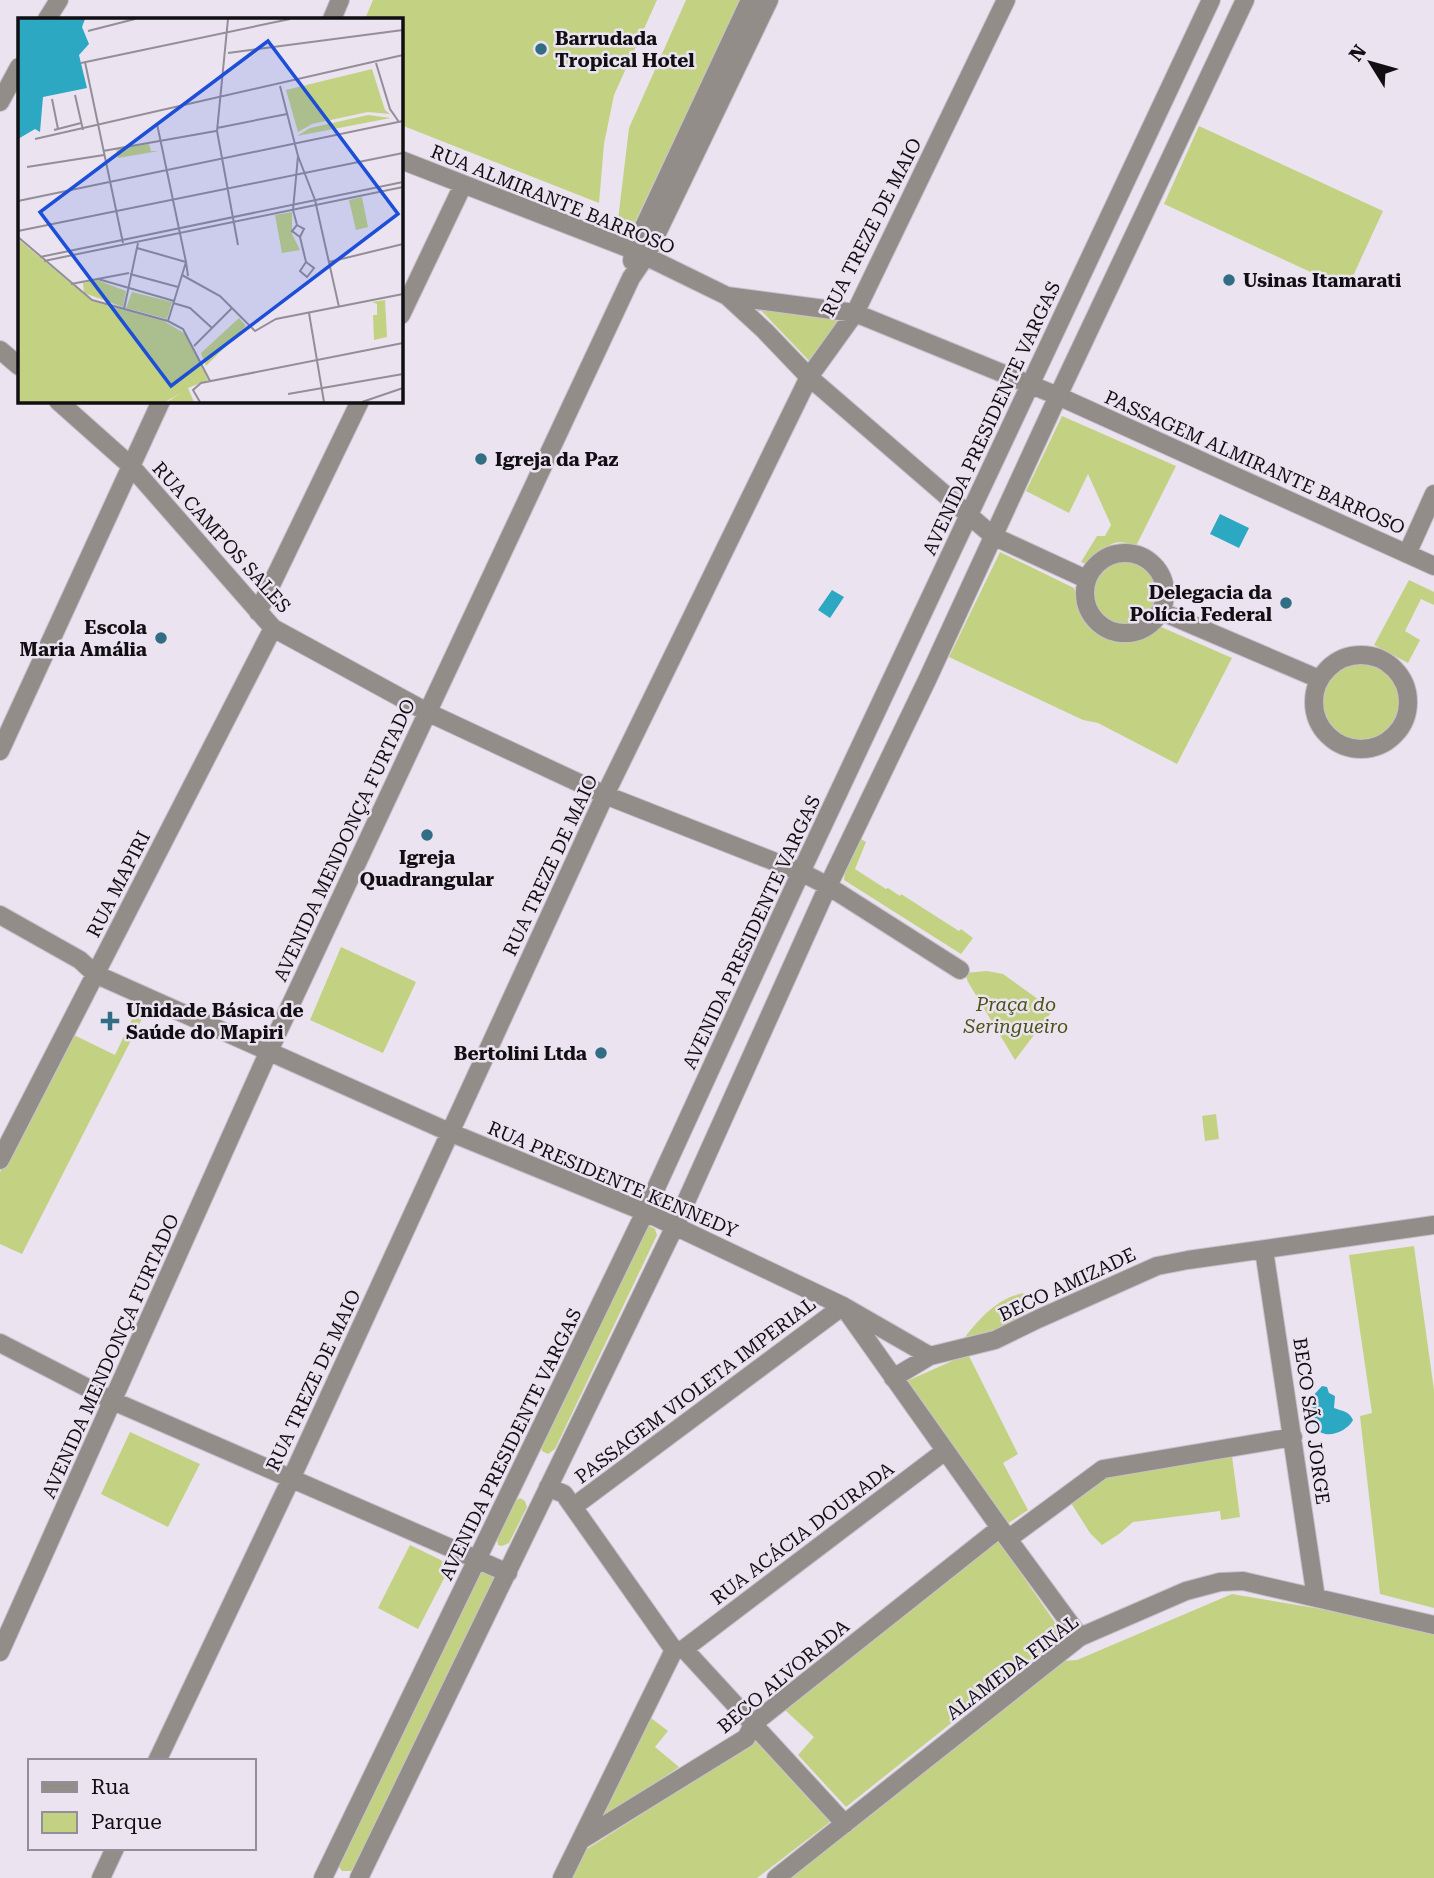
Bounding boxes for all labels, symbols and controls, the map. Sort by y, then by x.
inset map [18,18,402,402]
place label: Barrudada Tropical Hotel [555,27,695,72]
north arrow [1336,28,1406,98]
text: N [1344,40,1372,66]
marker: Barrudada Tropical Hotel [533,41,549,57]
street label: RUA TREZE DE MAIO [816,134,927,320]
street label: RUA ALMIRANTE BARROSO [427,140,678,259]
place label: Usinas Itamarati [1243,269,1401,292]
marker: Usinas Itamarati [1221,272,1237,288]
street label: AVENIDA PRESIDENTE VARGAS [918,278,1065,559]
street label: PASSAGEM ALMIRANTE BARROSO [1101,386,1409,539]
place label: Igreja da Paz [495,448,619,471]
marker: Igreja da Paz [473,451,489,467]
street label: RUA CAMPOS SALES [148,457,296,618]
place label: Delegacia da Polícia Federal [1130,581,1272,626]
marker: Delegacia da Polícia Federal [1278,595,1294,611]
place label: Escola Maria Amália [20,616,147,661]
marker: Escola Maria Amália [153,630,169,646]
street label: AVENIDA MENDONÇA FURTADO [269,695,420,985]
street label: RUA TREZE DE MAIO [498,771,603,960]
street label: AVENIDA PRESIDENTE VARGAS [678,792,825,1073]
street label: RUA MAPIRI [82,827,155,941]
marker: Igreja Quadrangular [419,827,435,843]
place label: Igreja Quadrangular [360,846,495,891]
park label: Praça do Seringueiro [963,993,1068,1038]
place label: Unidade Básica de Saúde do Mapiri [126,999,304,1044]
marker: Unidade Básica de Saúde do Mapiri [100,1011,120,1031]
place label: Bertolini Ltda [454,1042,587,1065]
marker: Bertolini Ltda [593,1045,609,1061]
street label: RUA PRESIDENTE KENNEDY [484,1116,741,1243]
street label: AVENIDA MENDONÇA FURTADO [37,1210,184,1502]
street label: BECO AMIZADE [995,1243,1139,1326]
street label: RUA TREZE DE MAIO [261,1286,366,1475]
street label: PASSAGEM VIOLETA IMPERIAL [570,1292,820,1488]
street label: AVENIDA PRESIDENTE VARGAS [434,1305,586,1584]
street label: BECO SÃO JORGE [1288,1336,1335,1506]
street label: RUA ACÁCIA DOURADA [706,1457,899,1610]
street label: ALAMEDA FINAL [942,1610,1083,1725]
street label: BECO ALVORADA [713,1614,854,1738]
legend [28,1759,256,1850]
text: Rua [91,1775,130,1799]
text: Parque [91,1810,162,1834]

